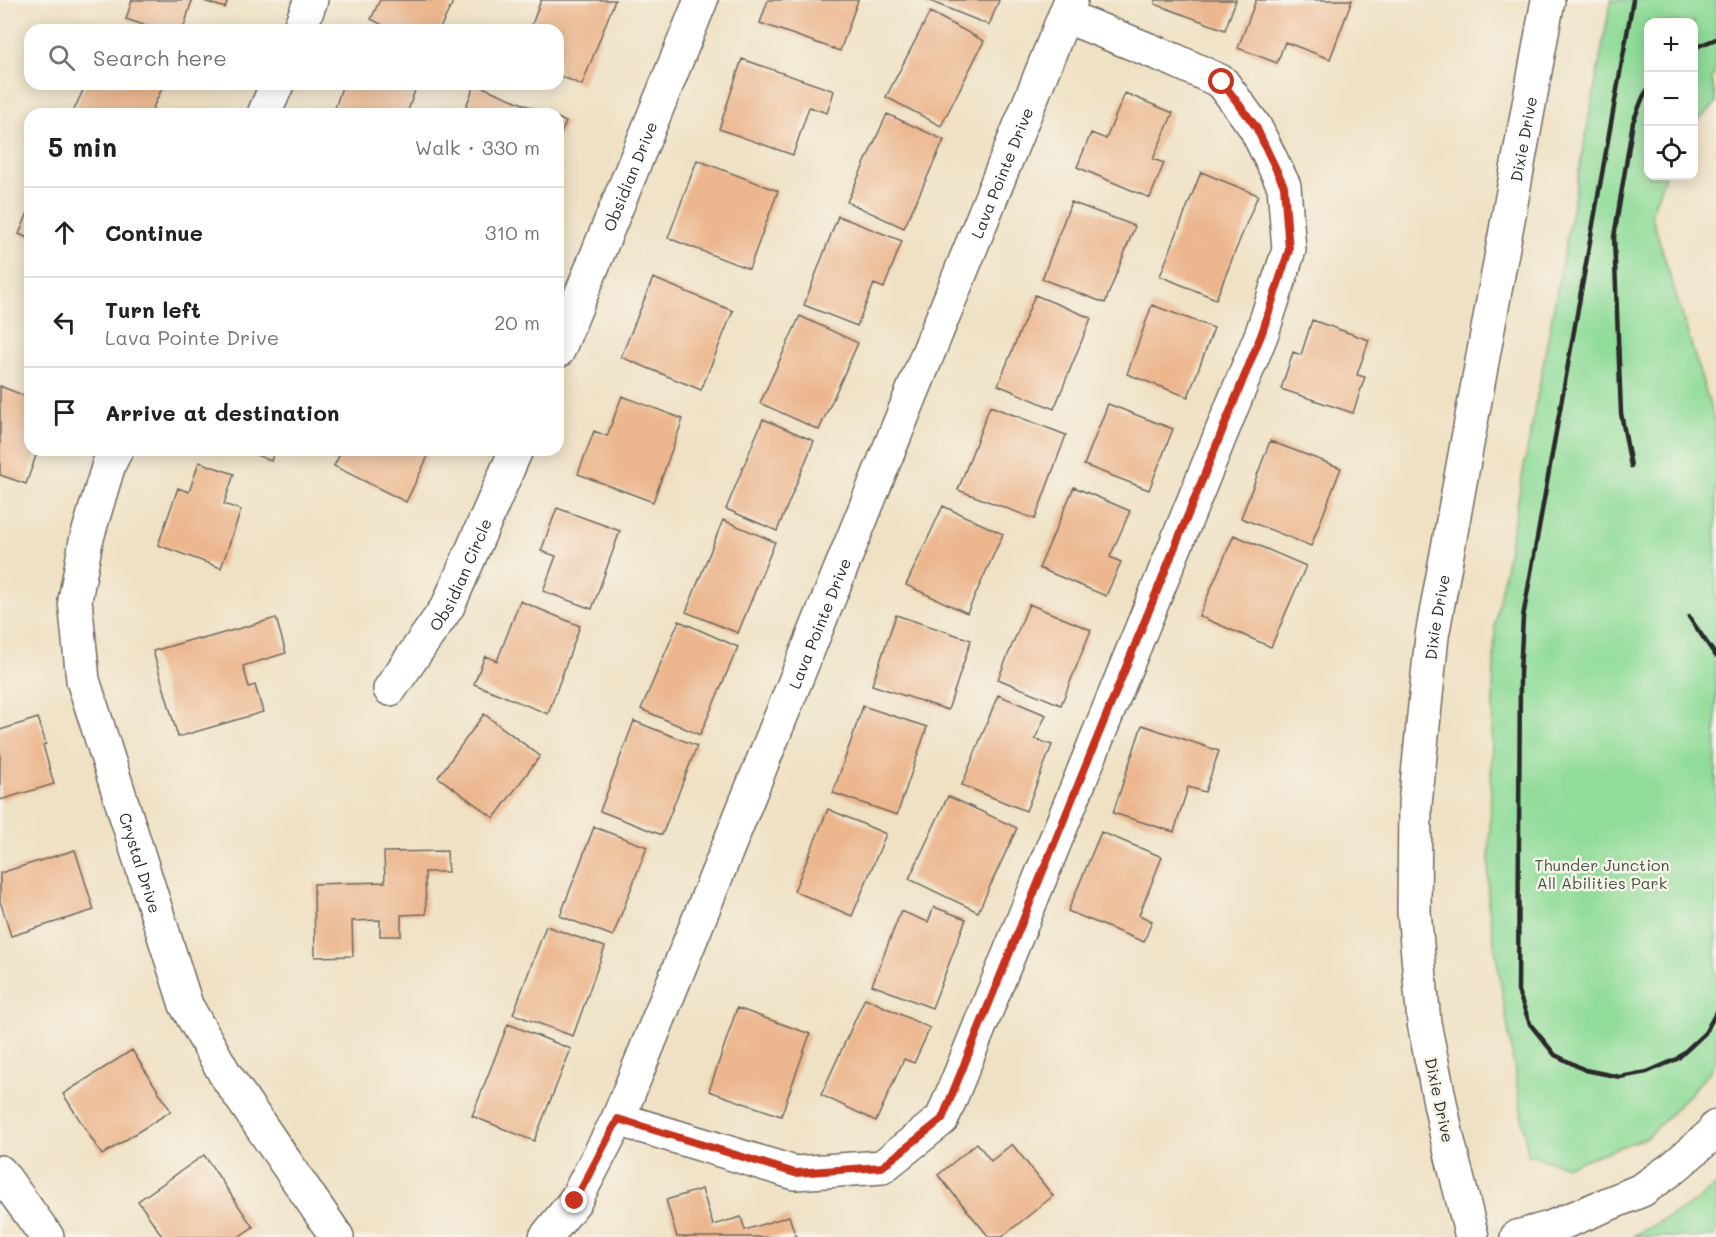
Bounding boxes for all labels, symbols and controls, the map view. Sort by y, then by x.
map controls [1644,18,1698,180]
button: + [1644,18,1698,72]
search box [24,24,564,90]
icon: search [45,41,78,74]
text: Search here [93,43,227,72]
route start [1208,68,1234,94]
button: − [1644,72,1698,126]
street label: Dixie Drive [1505,95,1541,183]
street label: Lava Pointe Drive [965,104,1037,241]
street label: Obsidian Drive [598,118,661,234]
button: locate [1644,126,1698,180]
text: 5 min [48,130,117,164]
text: Walk · 330 m [415,134,540,160]
icon: ahead [48,216,81,249]
text: Continue [105,218,203,247]
text: 310 m [485,219,540,245]
text: Turn left [105,295,201,324]
icon: left [48,306,81,339]
text: 20 m [494,309,540,335]
text: Lava Pointe Drive [105,324,279,350]
icon: arrive [48,396,81,429]
text: Arrive at destination [105,398,340,427]
street label: Obsidian Circle [424,515,496,635]
street label: Lava Pointe Drive [783,554,855,691]
street label: Dixie Drive [1419,573,1454,661]
street label: Crystal Drive [115,810,167,915]
park label: Thunder Junction All Abilities Park [1535,854,1669,893]
street label: Dixie Drive [1421,1056,1459,1144]
route end [561,1187,587,1213]

